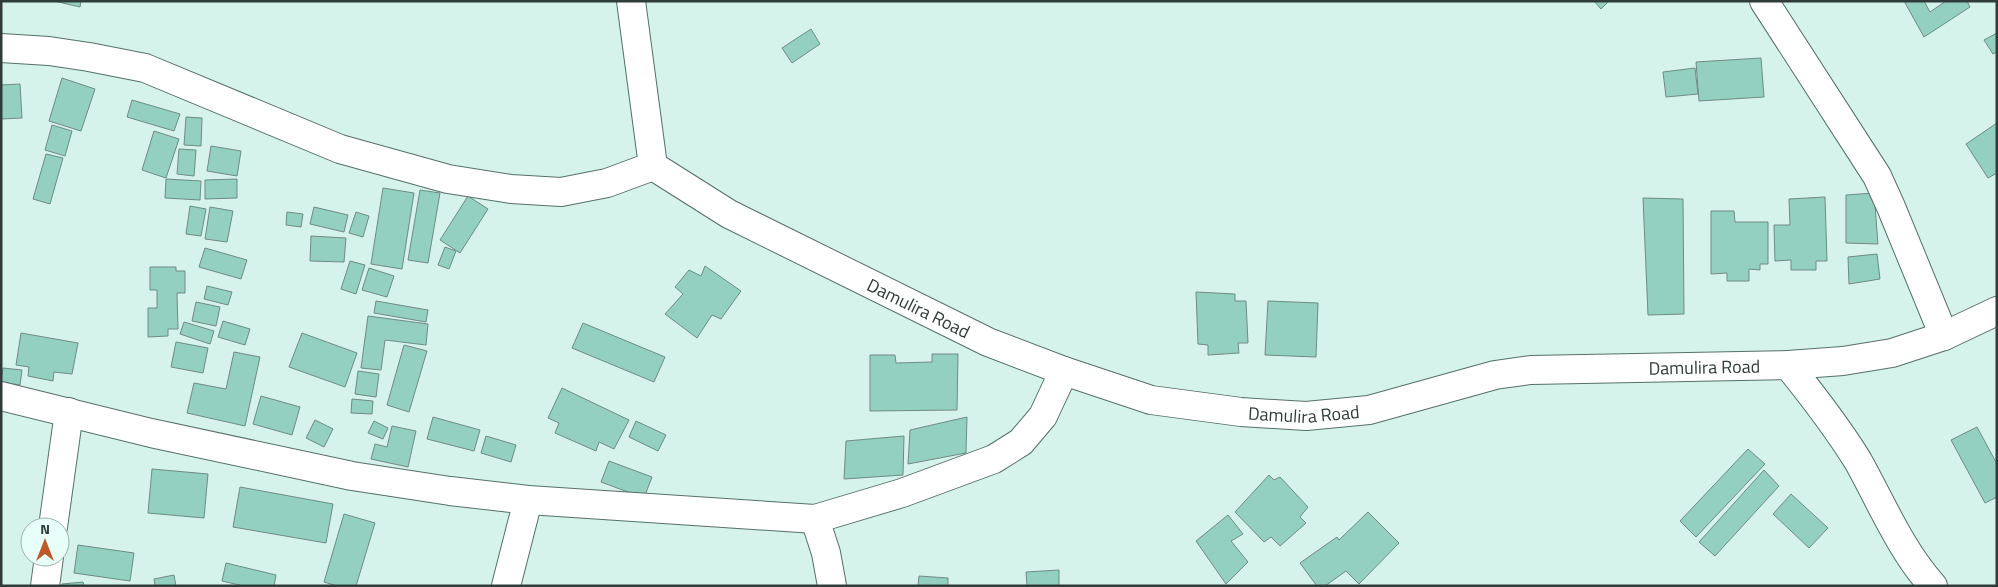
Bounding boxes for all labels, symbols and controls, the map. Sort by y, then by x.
street label: Damulira Road [863,271,975,345]
street label: Damulira Road [1648,352,1760,381]
street label: Damulira Road [1247,397,1361,430]
north arrow [20,517,70,567]
text: N [40,518,50,539]

